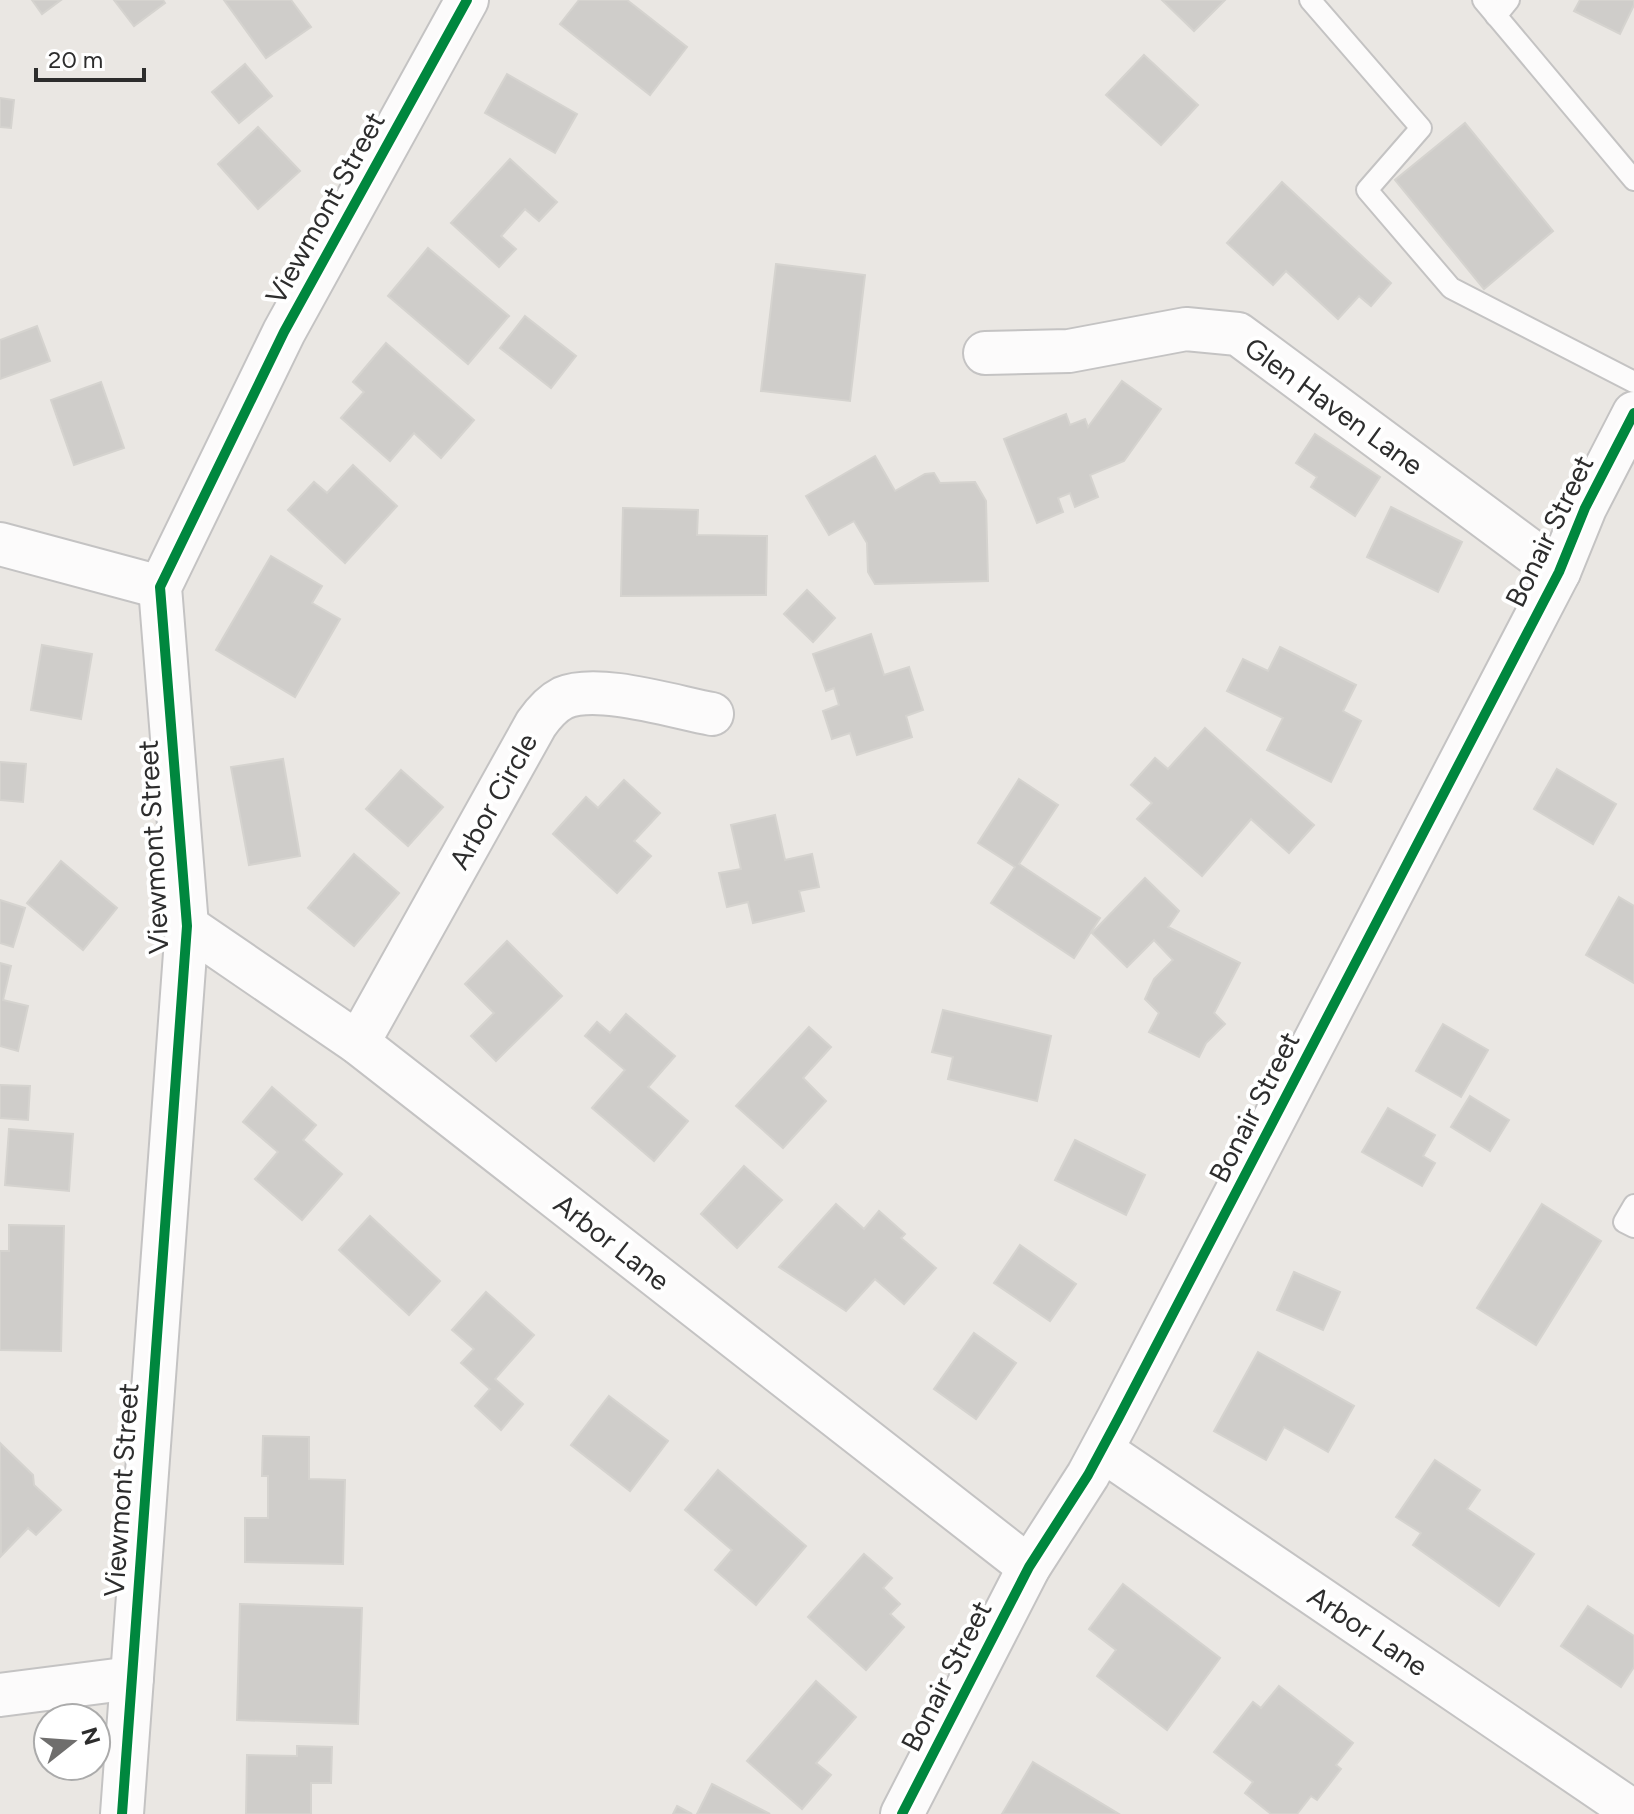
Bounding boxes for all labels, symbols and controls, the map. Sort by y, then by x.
scale bar [36,32,144,82]
text: 20 m [48,45,103,74]
street label: Viewmont Street [258,106,392,310]
street label: Glen Haven Lane [1238,330,1430,482]
street label: Bonair Street [1498,450,1600,612]
street label: Arbor Circle [442,727,544,875]
street label: Viewmont Street [130,739,176,955]
street label: Bonair Street [1202,1026,1306,1188]
street label: Arbor Lane [547,1186,677,1298]
street label: Viewmont Street [97,1382,145,1598]
street label: Arbor Lane [1302,1579,1434,1683]
street label: Bonair Street [894,1595,998,1757]
north arrow [32,1702,112,1782]
text: N [75,1724,106,1748]

